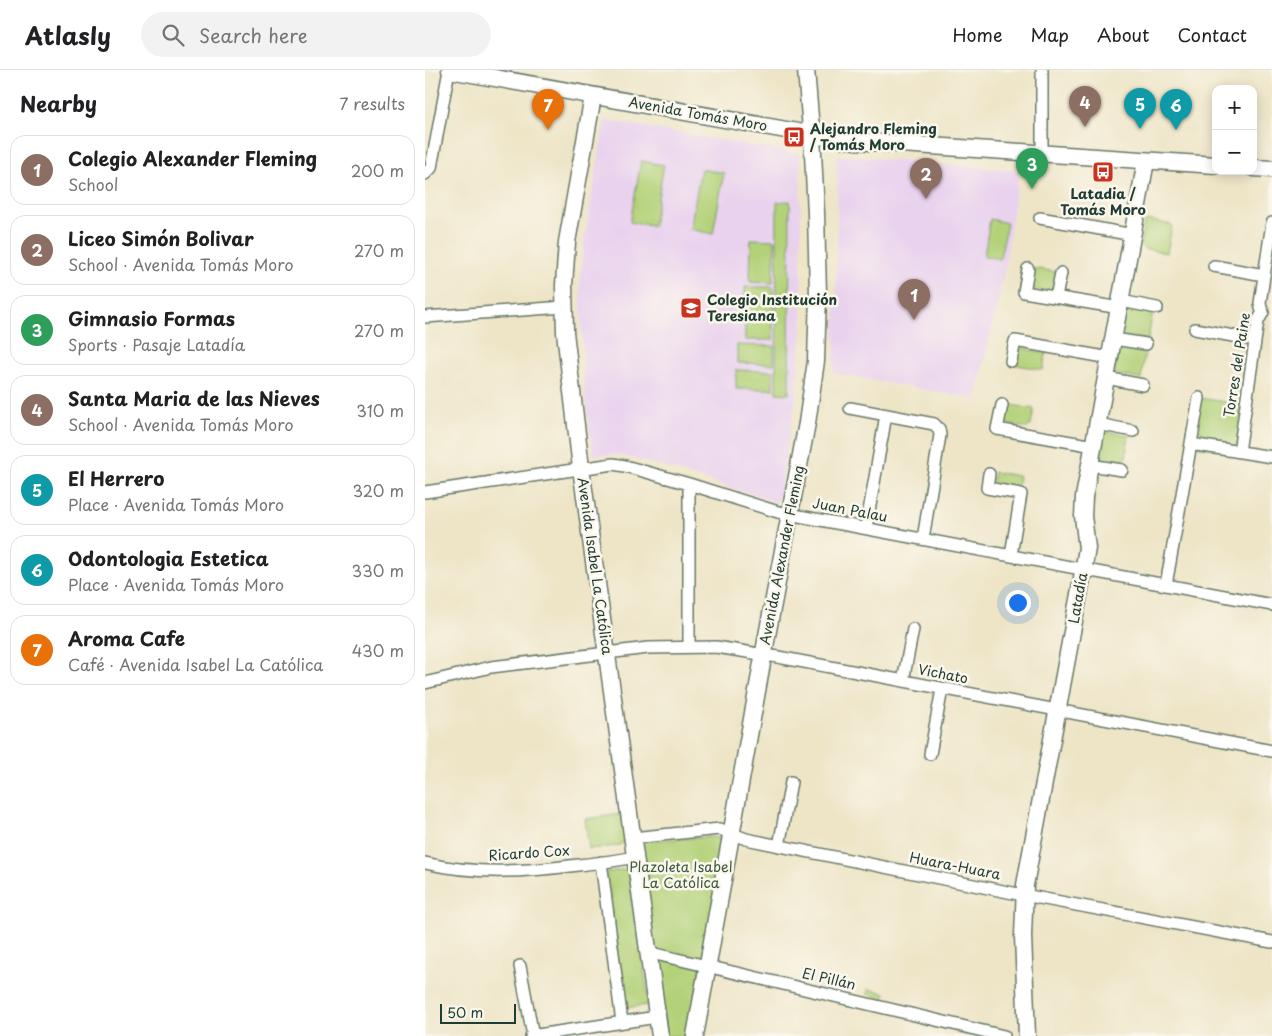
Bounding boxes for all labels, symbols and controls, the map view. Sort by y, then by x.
search box [141,12,491,57]
text: Atlasly [25,17,111,53]
icon: search [159,21,187,49]
text: Search here [199,21,308,49]
text: Home [952,21,1002,48]
text: Map [1030,21,1069,48]
text: About [1097,21,1149,48]
text: Contact [1177,21,1247,48]
map controls [1212,85,1257,175]
button: + [1212,85,1257,130]
pin: 4 [1069,86,1101,127]
text: Nearby [20,87,97,119]
pin: 5 [1124,88,1156,129]
pin: 7 [532,89,564,130]
pin: 6 [1160,89,1192,130]
text: 7 results [340,91,405,115]
street label: Avenida Tomás Moro [627,91,769,136]
place label: Alejandro Fleming / Tomás Moro [809,118,937,155]
bus stop icon: Alejandro Fleming / Tomás Moro [782,125,806,149]
button: − [1212,130,1257,175]
text: Colegio Alexander Fleming [68,144,317,172]
pin: 3 [1016,148,1048,189]
text: 1 [33,158,41,182]
text: 200 m [351,158,404,182]
pin: 2 [910,158,942,199]
bus stop icon: Latadia / Tomás Moro [1091,160,1115,184]
text: School [68,172,118,196]
place label: Latadia / Tomás Moro [1060,183,1146,220]
text: Liceo Simón Bolivar [68,224,254,252]
text: 2 [31,238,43,262]
text: 270 m [354,238,404,262]
text: School · Avenida Tomás Moro [68,252,293,276]
pin: 1 [898,279,930,320]
place label: Colegio Institución Teresiana [707,289,837,326]
school or university icon: Colegio Institución Teresiana [679,296,703,320]
text: Gimnasio Formas [68,304,235,332]
street label: Torres del Paine [1218,311,1255,419]
text: 3 [32,318,42,342]
text: 270 m [354,318,404,342]
text: Sports · Pasaje Latadía [68,332,245,356]
text: Santa Maria de las Nieves [68,384,320,412]
text: 4 [32,398,42,422]
text: 310 m [356,398,404,422]
text: School · Avenida Tomás Moro [68,412,293,436]
street label: Avenida Alexander Fleming [754,463,809,646]
text: El Herrero [68,464,164,492]
street label: Avenida Isabel La Católica [573,476,618,656]
text: 5 [32,478,42,502]
text: 320 m [353,478,404,502]
text: Place · Avenida Tomás Moro [68,492,284,516]
street label: Juan Palau [811,492,889,527]
text: Odontologia Estetica [68,544,269,572]
text: 6 [31,558,43,582]
text: 330 m [351,558,404,582]
street label: Latadía [1063,570,1092,625]
text: Place · Avenida Tomás Moro [68,572,284,596]
your location [1005,590,1031,616]
text: Aroma Cafe [68,624,185,652]
text: 7 [32,638,42,662]
text: 430 m [352,638,404,662]
text: Café · Avenida Isabel La Católica [68,652,323,676]
street label: Vichato [916,658,970,689]
street label: Ricardo Cox [488,839,571,866]
street label: Huara-Huara [908,846,1003,885]
park label: Plazoleta Isabel La Católica [629,856,733,893]
street label: El Pillán [800,962,858,995]
scale bar [440,1001,516,1024]
text: 50 m [447,1002,483,1023]

